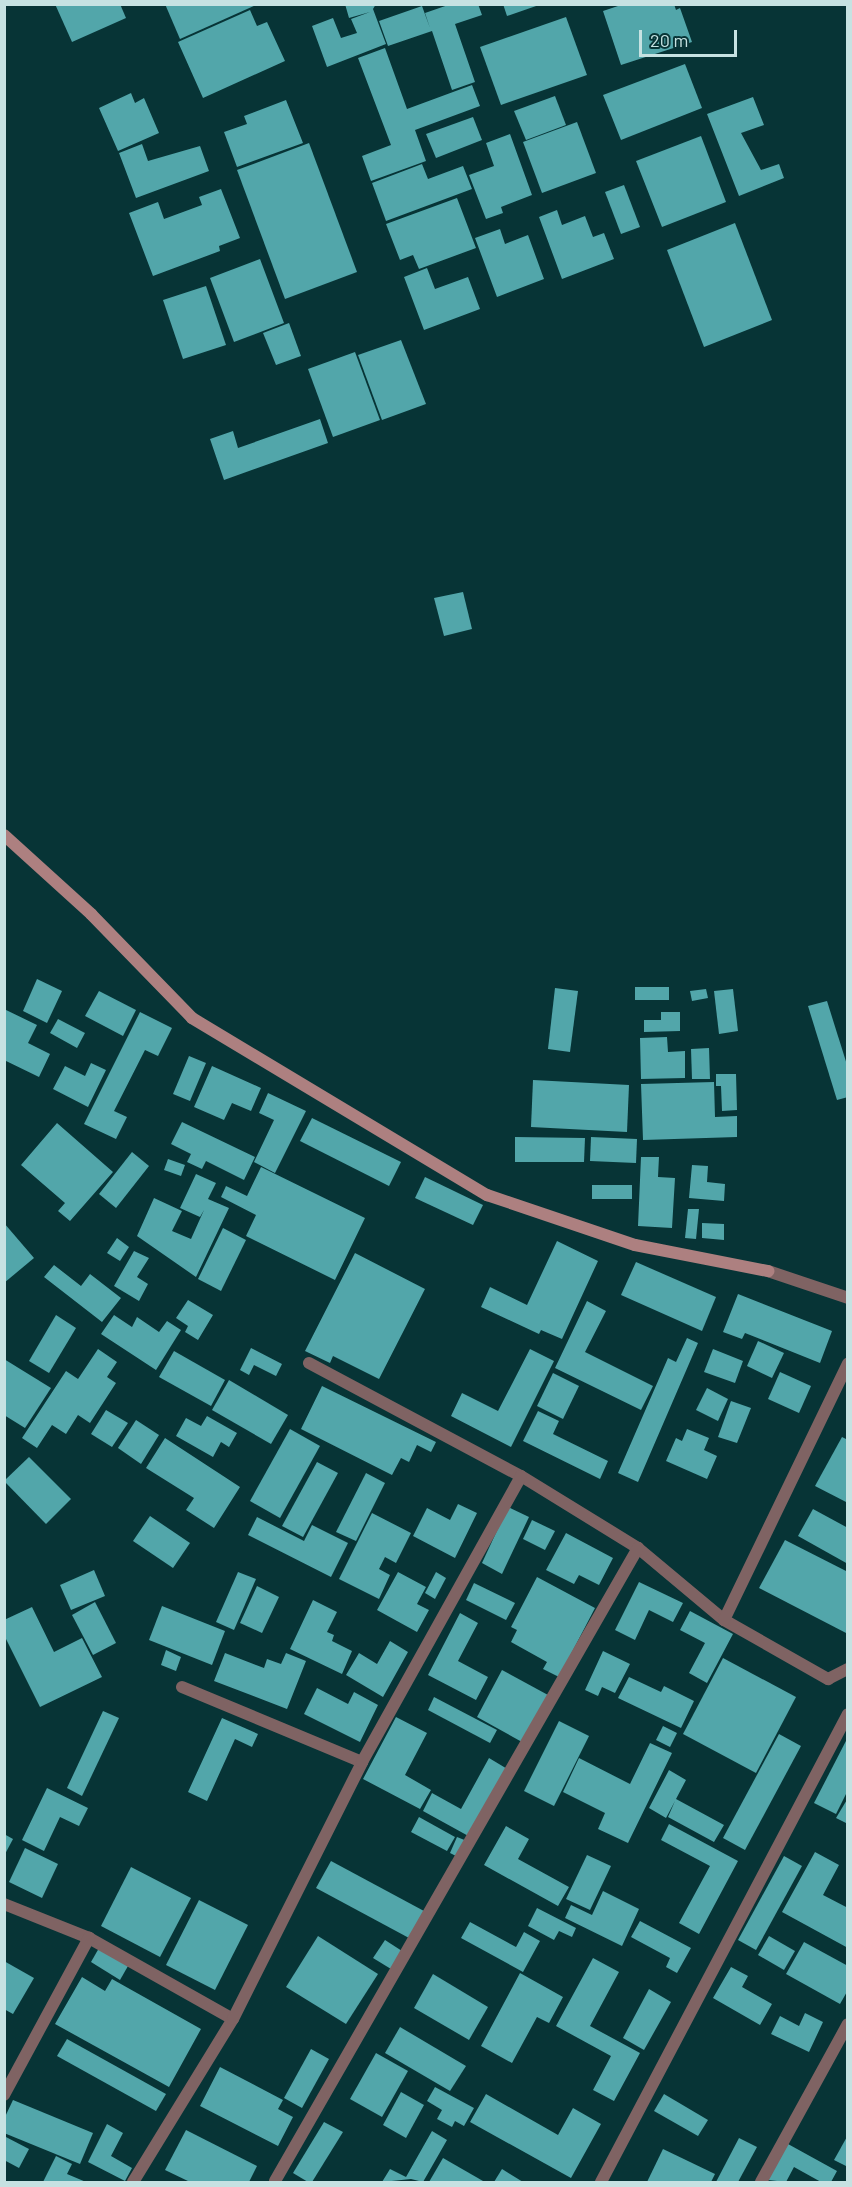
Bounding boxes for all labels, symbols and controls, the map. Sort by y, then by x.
scale bar [642,18,740,56]
text: 20 m [650,29,688,51]

